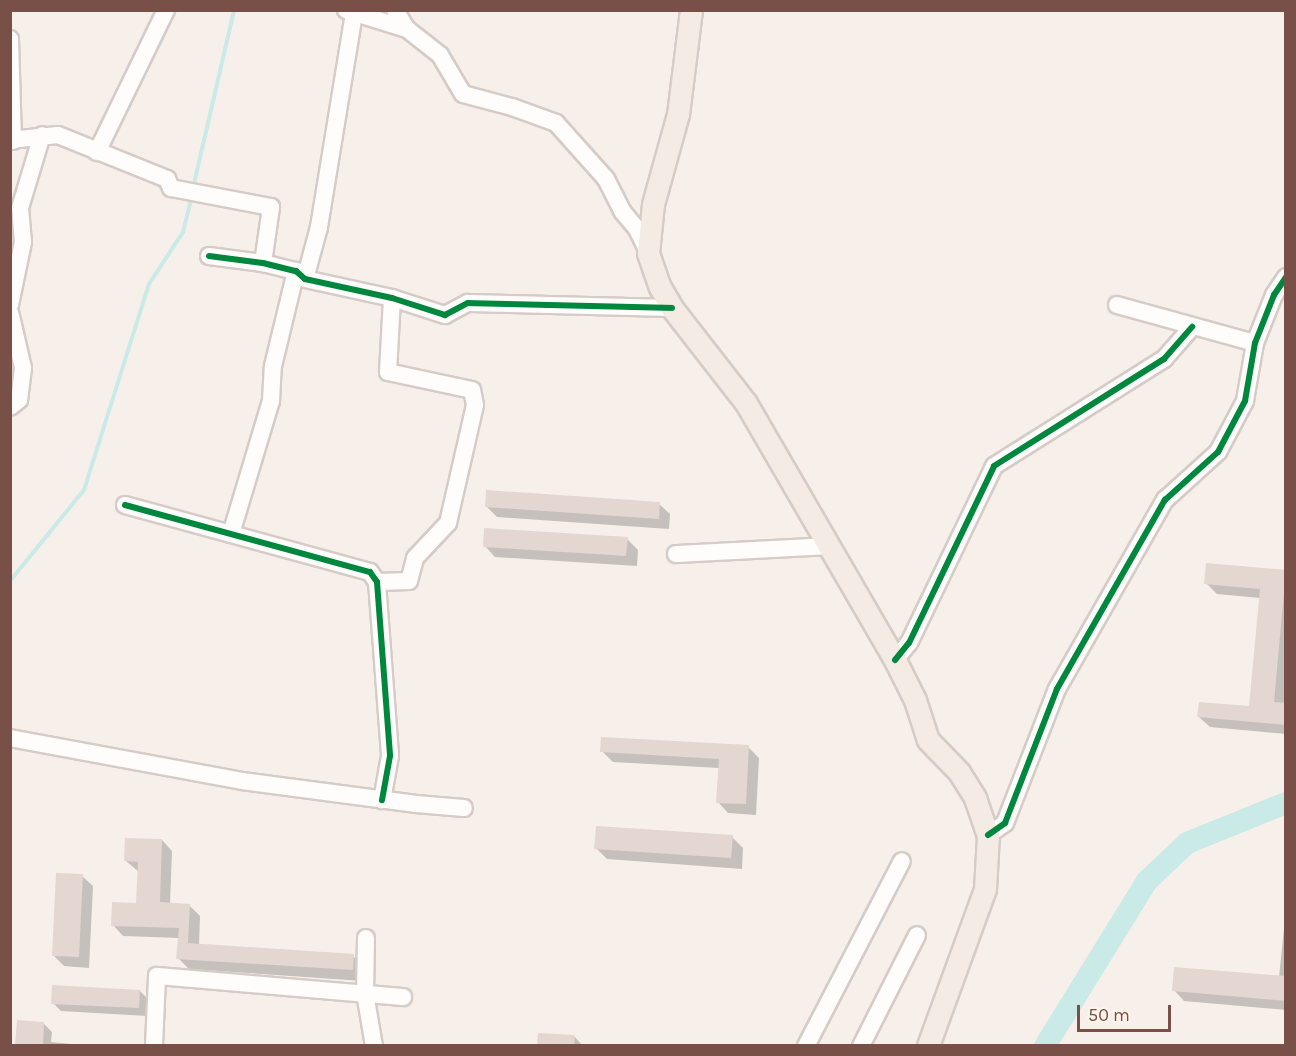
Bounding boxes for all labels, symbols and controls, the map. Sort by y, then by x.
scale bar [1080,993,1174,1031]
text: 50 m [1088,1004,1130,1026]

